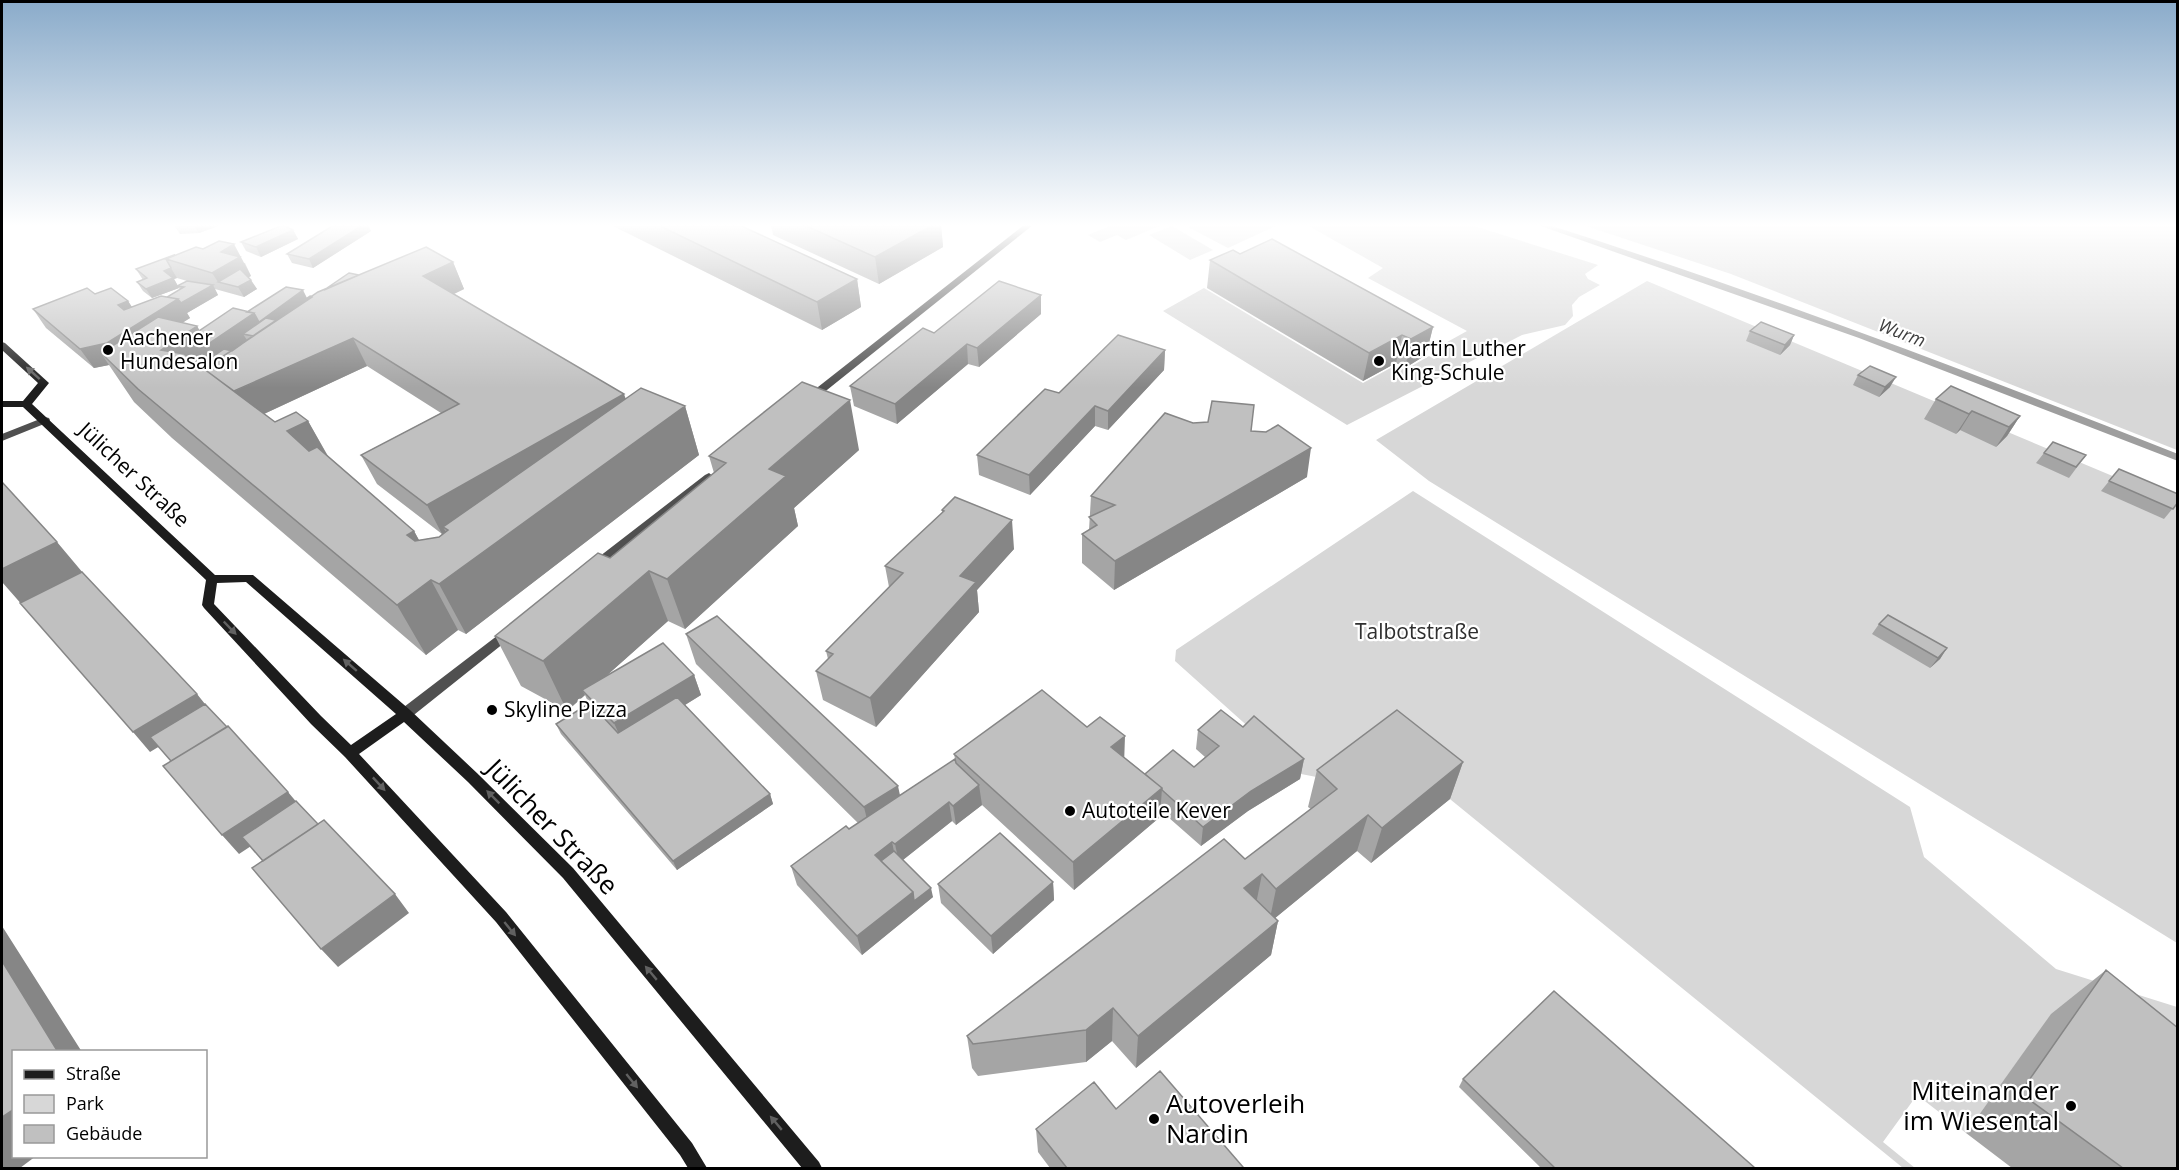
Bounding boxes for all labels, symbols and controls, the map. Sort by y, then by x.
water label: Wurm [1875,312,1929,352]
place label: Aachener Hundesalon [120,323,238,375]
place label: Martin Luther King-Schule [1391,334,1526,386]
marker: Aachener Hundesalon [101,343,115,357]
marker: Martin Luther King-Schule [1372,354,1386,368]
one-way arrow [26,367,41,380]
street label: Jülicher Straße [72,414,196,533]
park label: Talbotstraße [1355,617,1479,645]
one-way arrow [223,621,237,636]
one-way arrow [343,659,358,672]
place label: Skyline Pizza [504,695,627,723]
marker: Skyline Pizza [485,703,499,717]
street label: Jülicher Straße [477,748,627,902]
one-way arrow [372,777,386,792]
one-way arrow [486,791,500,805]
place label: Autoteile Kever [1082,796,1231,824]
marker: Autoteile Kever [1063,804,1077,818]
one-way arrow [504,921,516,936]
one-way arrow [645,965,658,981]
legend [12,1050,207,1158]
text: Straße [66,1061,121,1085]
place label: Miteinander im Wiesental [1903,1072,2059,1138]
one-way arrow [625,1073,638,1089]
place label: Autoverleih Nardin [1166,1085,1305,1151]
text: Park [66,1091,104,1115]
marker: Miteinander im Wiesental [2064,1099,2078,1113]
marker: Autoverleih Nardin [1147,1112,1161,1126]
one-way arrow [770,1116,783,1131]
text: Gebäude [66,1121,142,1145]

